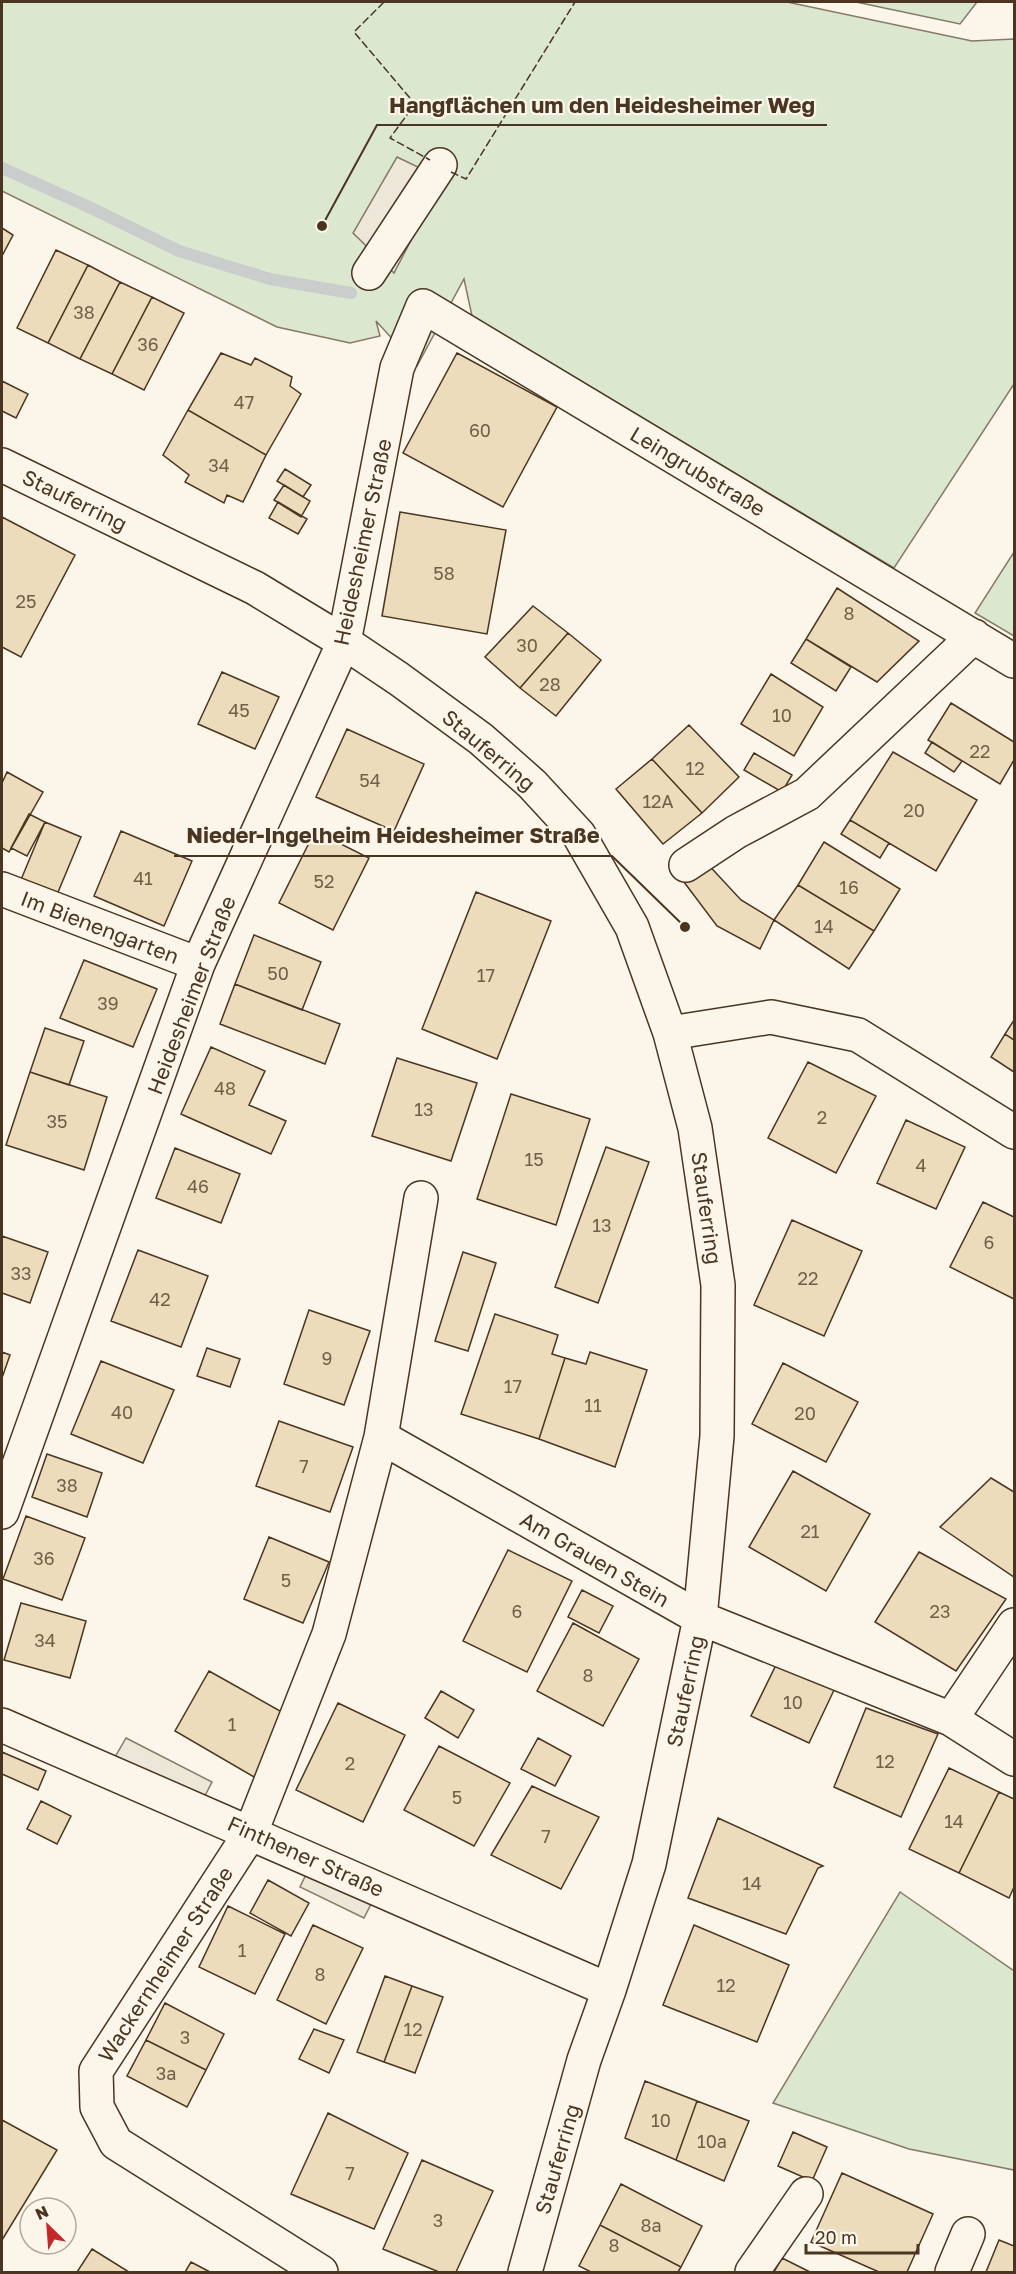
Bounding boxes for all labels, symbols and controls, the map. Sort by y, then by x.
callout: Hangflächen um den Heidesheimer Weg [377,85,827,125]
text: Hangflächen um den Heidesheimer Weg [389,91,815,118]
house number: 38 [73,301,95,323]
house number: 36 [137,333,159,355]
house number: 47 [234,391,254,413]
house number: 60 [469,419,491,441]
street label: Leingrubstraße [626,420,770,522]
street label: Heidesheimer Straße [327,436,397,648]
house number: 34 [208,454,230,476]
street label: Stauferring [18,463,132,537]
house number: 58 [433,562,455,584]
house number: 25 [16,590,36,612]
house number: 8 [844,602,854,624]
house number: 30 [516,634,538,656]
house number: 28 [539,673,561,695]
house number: 45 [228,699,250,721]
street label: Stauferring [437,704,541,796]
house number: 10 [772,704,792,726]
house number: 22 [970,740,990,762]
house number: 12 [685,757,705,779]
house number: 54 [359,769,381,791]
house number: 12A [642,790,674,812]
house number: 20 [903,799,925,821]
callout: Nieder-Ingelheim Heidesheimer Straße [174,816,612,856]
text: Nieder-Ingelheim Heidesheimer Straße [186,821,600,848]
house number: 41 [133,867,153,889]
house number: 52 [314,870,334,892]
house number: 16 [839,876,859,898]
street label: Im Bienengarten [17,885,183,969]
street label: Heidesheimer Straße [141,892,241,1098]
house number: 14 [814,915,834,937]
house number: 50 [267,962,289,984]
house number: 17 [477,964,495,986]
house number: 39 [97,992,119,1014]
house number: 48 [214,1077,236,1099]
house number: 13 [414,1098,434,1120]
house number: 2 [817,1106,827,1128]
house number: 35 [47,1110,67,1132]
house number: 15 [524,1148,544,1170]
street label: Stauferring [686,1150,728,1266]
house number: 4 [916,1154,927,1176]
house number: 46 [187,1175,209,1197]
house number: 13 [592,1214,612,1236]
house number: 6 [984,1231,994,1253]
house number: 33 [10,1262,32,1284]
house number: 22 [798,1267,818,1289]
house number: 42 [149,1288,171,1310]
house number: 9 [322,1347,332,1369]
house number: 17 [504,1375,522,1397]
house number: 11 [584,1394,602,1416]
house number: 40 [111,1401,133,1423]
house number: 20 [794,1402,816,1424]
house number: 7 [299,1455,309,1477]
house number: 38 [56,1474,78,1496]
street label: Am Grauen Stein [516,1506,674,1612]
house number: 21 [800,1520,820,1542]
house number: 36 [33,1547,55,1569]
house number: 5 [281,1569,291,1591]
house number: 6 [512,1600,522,1622]
house number: 23 [930,1600,950,1622]
house number: 34 [34,1629,56,1651]
street label: Stauferring [660,1633,710,1749]
house number: 8 [583,1664,593,1686]
house number: 10 [783,1691,803,1713]
house number: 1 [228,1713,237,1735]
house number: 12 [875,1750,895,1772]
house number: 2 [345,1752,355,1774]
house number: 5 [452,1786,462,1808]
street label: Finthener Straße [224,1810,388,1902]
house number: 14 [944,1810,964,1832]
house number: 7 [541,1825,551,1847]
street label: Wackernheimer Straße [92,1861,238,2067]
house number: 14 [742,1872,762,1894]
house number: 1 [238,1939,247,1961]
house number: 8 [315,1963,325,1985]
house number: 12 [716,1974,736,1996]
house number: 12 [403,2018,423,2040]
house number: 3 [180,2026,190,2048]
house number: 3a [156,2062,176,2084]
street label: Stauferring [529,2101,585,2217]
house number: 10 [651,2109,671,2131]
house number: 10a [697,2130,727,2152]
house number: 7 [345,2162,355,2184]
north arrow [18,2196,78,2256]
text: N [32,2201,51,2224]
house number: 3 [433,2209,443,2231]
house number: 8a [640,2214,662,2236]
scale bar [806,2217,918,2255]
text: 20 m [815,2226,857,2248]
house number: 8 [609,2234,619,2256]

